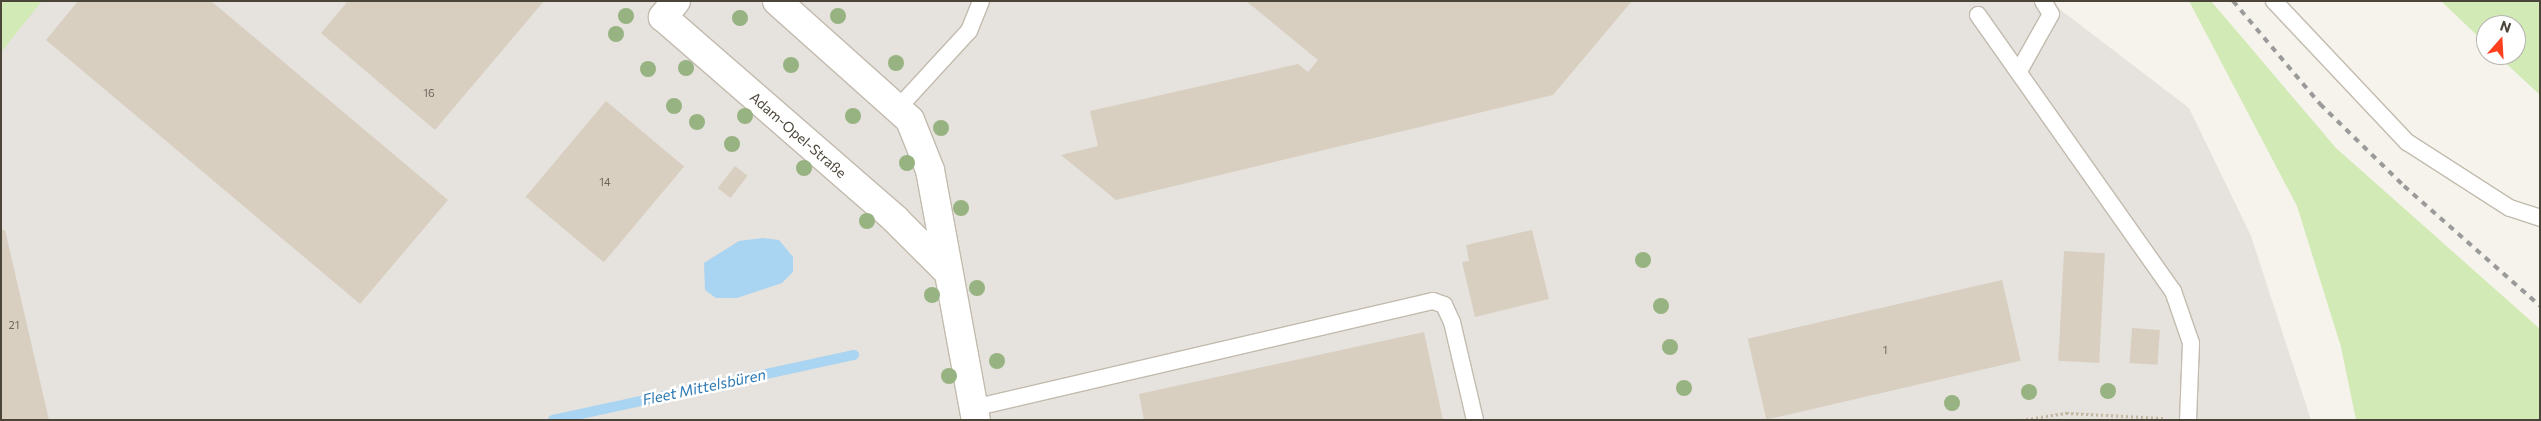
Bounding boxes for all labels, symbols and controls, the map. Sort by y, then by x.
north arrow [2476,15,2526,65]
text: N [2498,17,2513,36]
house number: 16 [423,86,435,100]
street label: Adam-Opel-Straße [746,89,850,181]
house number: 14 [599,175,611,189]
house number: 21 [9,318,19,332]
house number: 1 [1883,343,1887,357]
water label: Fleet Mittelsbüren [641,365,767,409]

